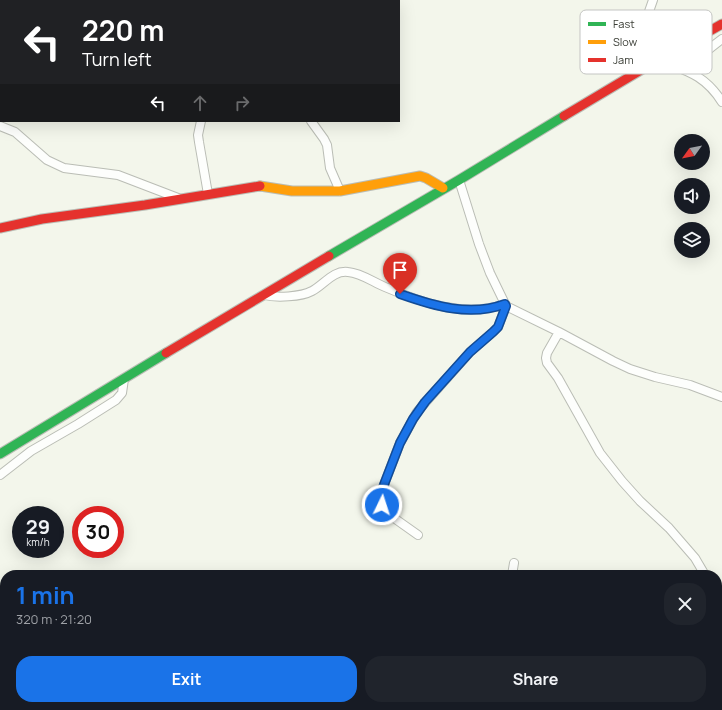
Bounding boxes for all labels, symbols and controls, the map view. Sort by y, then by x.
legend [580,10,712,74]
text: 220 m [82,11,165,49]
icon: left [16,16,68,68]
text: Fast [613,16,635,31]
text: Slow [613,34,638,49]
text: Turn left [82,47,152,71]
text: Jam [613,52,634,67]
icon: left [147,92,169,114]
icon: ahead [189,92,211,114]
icon: right [231,92,253,114]
north arrow [674,134,710,170]
map controls [674,134,710,258]
button: sound [674,178,710,214]
button: layers [674,222,710,258]
pin [383,253,417,294]
icon: arrive [389,259,411,281]
position arrow [361,484,403,526]
speed limit sign: 30 [72,506,124,558]
text: 29 [26,513,50,540]
text: km/h [26,535,50,549]
text: 1 min [16,578,75,611]
button: close [664,583,706,625]
text: 320 m · 21:20 [16,610,92,628]
button: Exit [16,656,357,702]
button: Share [365,656,706,702]

